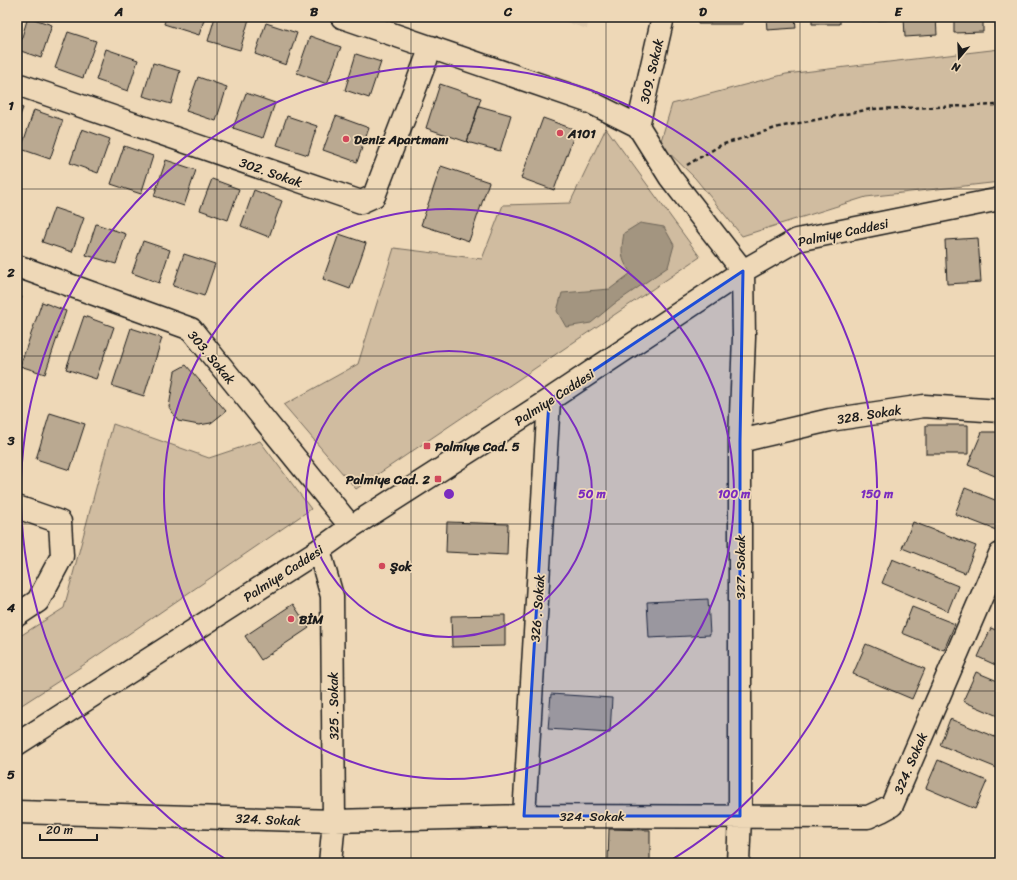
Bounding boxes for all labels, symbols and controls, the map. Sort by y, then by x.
text: A [114,0,123,23]
text: B [310,0,319,23]
text: C [503,0,513,23]
text: D [699,0,707,23]
text: E [894,0,903,23]
street label: 309. Sokak [633,36,670,106]
north arrow [939,38,979,78]
text: N [949,57,964,78]
text: 1 [8,94,14,117]
place label: A101 [567,122,596,145]
place label: Deniz Apartmanı [354,128,449,151]
marker: A101 [555,128,565,138]
marker: Deniz Apartmanı [341,134,351,144]
street label: 302. Sokak [236,151,306,194]
street label: Palmiye Caddesi [796,212,891,253]
text: 2 [6,261,15,284]
street label: 303. Sokak [182,325,241,390]
street label: Palmiye Caddesi [509,363,599,432]
street label: 328. Sokak [835,398,903,431]
text: 3 [6,429,15,452]
place label: Palmiye Cad. 5 [435,435,520,458]
marker: Palmiye Cad. 5 [422,441,432,451]
place label: Palmiye Cad. 2 [346,468,430,491]
marker: Palmiye Cad. 2 [433,474,443,484]
text: 50 m [578,483,606,505]
text: 100 m [718,483,751,505]
text: 150 m [861,483,894,505]
centre of rings [442,487,456,501]
street label: 327. Sokak [729,535,752,599]
street label: Palmiye Caddesi [238,539,328,608]
place label: Şok [389,555,413,578]
marker: Şok [377,561,387,571]
street label: 326 . Sokak [524,573,551,643]
text: 4 [6,596,16,619]
place label: BİM [299,608,324,631]
marker: BİM [286,614,296,624]
street label: 325 . Sokak [321,672,346,740]
street label: 324. Sokak [887,729,934,798]
text: 5 [7,763,15,786]
street label: 324. Sokak [559,805,625,828]
street label: 324. Sokak [235,807,301,832]
scale bar [40,816,97,842]
text: 20 m [46,819,73,841]

